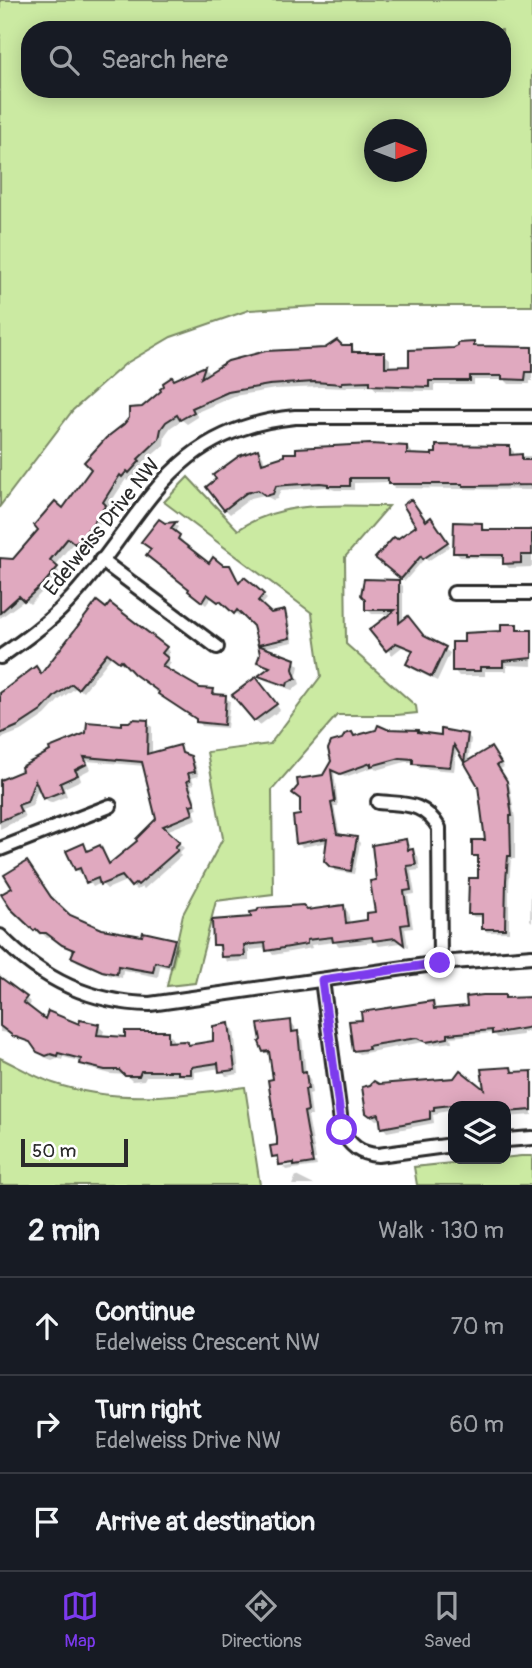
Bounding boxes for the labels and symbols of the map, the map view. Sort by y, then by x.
north arrow [364,119,427,182]
street label: Edelweiss Drive NW [38,452,166,602]
route end [424,947,455,978]
route start [326,1114,357,1145]
scale bar [21,1136,128,1168]

